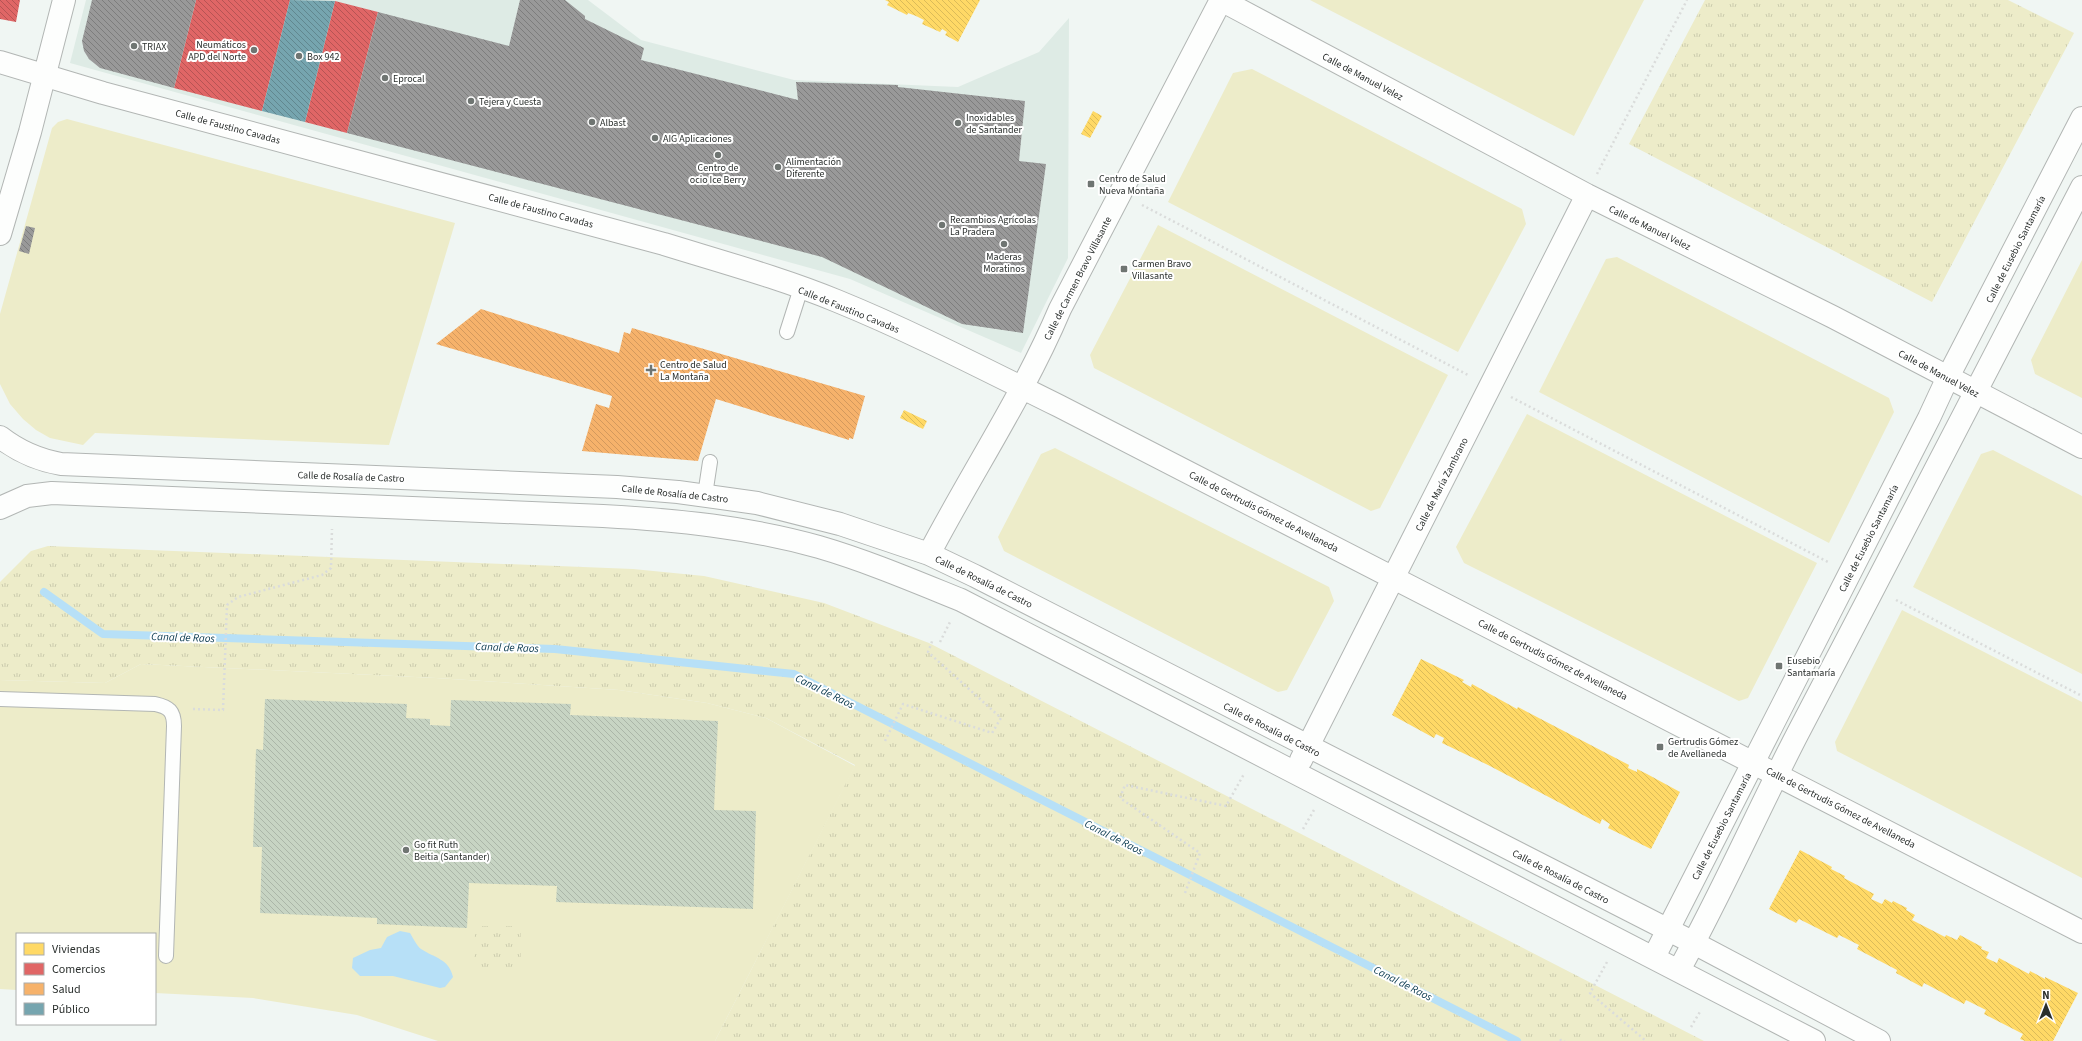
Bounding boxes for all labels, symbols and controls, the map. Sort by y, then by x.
place label: Neumáticos APD del Norte [188,38,246,64]
place label: TRIAX [142,40,166,54]
marker: TRIAX [129,41,139,51]
marker: Neumáticos APD del Norte [249,45,259,55]
place label: Box 942 [307,50,340,64]
street label: Calle de Manuel Velez [1320,50,1405,104]
marker: Box 942 [294,51,304,61]
place label: Eprocal [393,72,425,86]
marker: Eprocal [380,73,390,83]
place label: Tejera y Cuesta [479,95,541,109]
marker: Tejera y Cuesta [466,96,476,106]
street label: Calle de Faustino Cavadas [174,106,282,148]
place label: Inoxidables de Santander [966,111,1023,137]
place label: Albast [600,116,626,130]
marker: Albast [587,117,597,127]
marker: Inoxidables de Santander [953,118,963,128]
place label: AIG Aplicaciones [663,132,732,146]
marker: AIG Aplicaciones [650,133,660,143]
marker: Centro de ocio Ice Berry [713,150,723,160]
place label: Alimentación Diferente [786,155,841,181]
place label: Centro de ocio Ice Berry [690,161,747,187]
marker: Alimentación Diferente [773,162,783,172]
place label: Centro de Salud Nueva Montaña [1099,172,1166,198]
marker: Centro de Salud Nueva Montaña [1086,179,1096,189]
street label: Calle de Faustino Cavadas [487,190,595,232]
street label: Calle de Eusebio Santamaría [1983,193,2049,306]
street label: Calle de Manuel Velez [1606,202,1693,254]
place label: Recambios Agrícolas La Pradera [950,213,1036,239]
street label: Calle de Carmen Bravo Villasante [1041,214,1115,343]
marker: Recambios Agrícolas La Pradera [937,220,947,230]
marker: Maderas Moratinos [999,239,1009,249]
place label: Maderas Moratinos [983,250,1025,276]
place label: Carmen Bravo Villasante [1132,257,1191,283]
marker: Carmen Bravo Villasante [1119,264,1129,274]
street label: Calle de Faustino Cavadas [796,283,901,337]
street label: Calle de Manuel Velez [1896,347,1981,401]
place label: Centro de Salud La Montaña [660,358,727,384]
marker: Centro de Salud La Montaña [645,364,657,376]
street label: Calle de María Zambrano [1412,435,1472,534]
street label: Calle de Rosalía de Castro [297,468,405,486]
street label: Calle de Gertrudis Gómez de Avellaneda [1186,468,1341,556]
street label: Calle de Rosalía de Castro [621,481,729,507]
street label: Calle de Eusebio Santamaría [1836,482,1902,595]
street label: Calle de Rosalía de Castro [932,552,1035,612]
street label: Calle de Gertrudis Gómez de Avellaneda [1475,616,1630,704]
water label: Canal de Raos [151,629,216,646]
water label: Canal de Raos [475,639,540,656]
place label: Eusebio Santamaría [1787,654,1835,680]
marker: Eusebio Santamaría [1774,661,1784,671]
water label: Canal de Raos [793,671,857,712]
street label: Calle de Rosalía de Castro [1221,699,1322,760]
place label: Gertrudis Gómez de Avellaneda [1668,735,1738,761]
marker: Gertrudis Gómez de Avellaneda [1655,742,1665,752]
street label: Calle de Gertrudis Gómez de Avellaneda [1763,764,1918,852]
street label: Calle de Eusebio Santamaría [1689,770,1755,883]
water label: Canal de Raos [1082,816,1146,859]
place label: Go fit Ruth Beitia (Santander) [414,838,490,864]
marker: Go fit Ruth Beitia (Santander) [401,845,411,855]
street label: Calle de Rosalía de Castro [1510,846,1611,907]
legend [16,933,156,1025]
text: Viviendas [52,941,100,958]
text: Comercios [52,961,105,978]
water label: Canal de Raos [1371,962,1435,1005]
text: Salud [52,981,81,998]
north arrow [2026,985,2066,1025]
text: N [2042,988,2050,1003]
text: Público [52,1001,90,1018]

